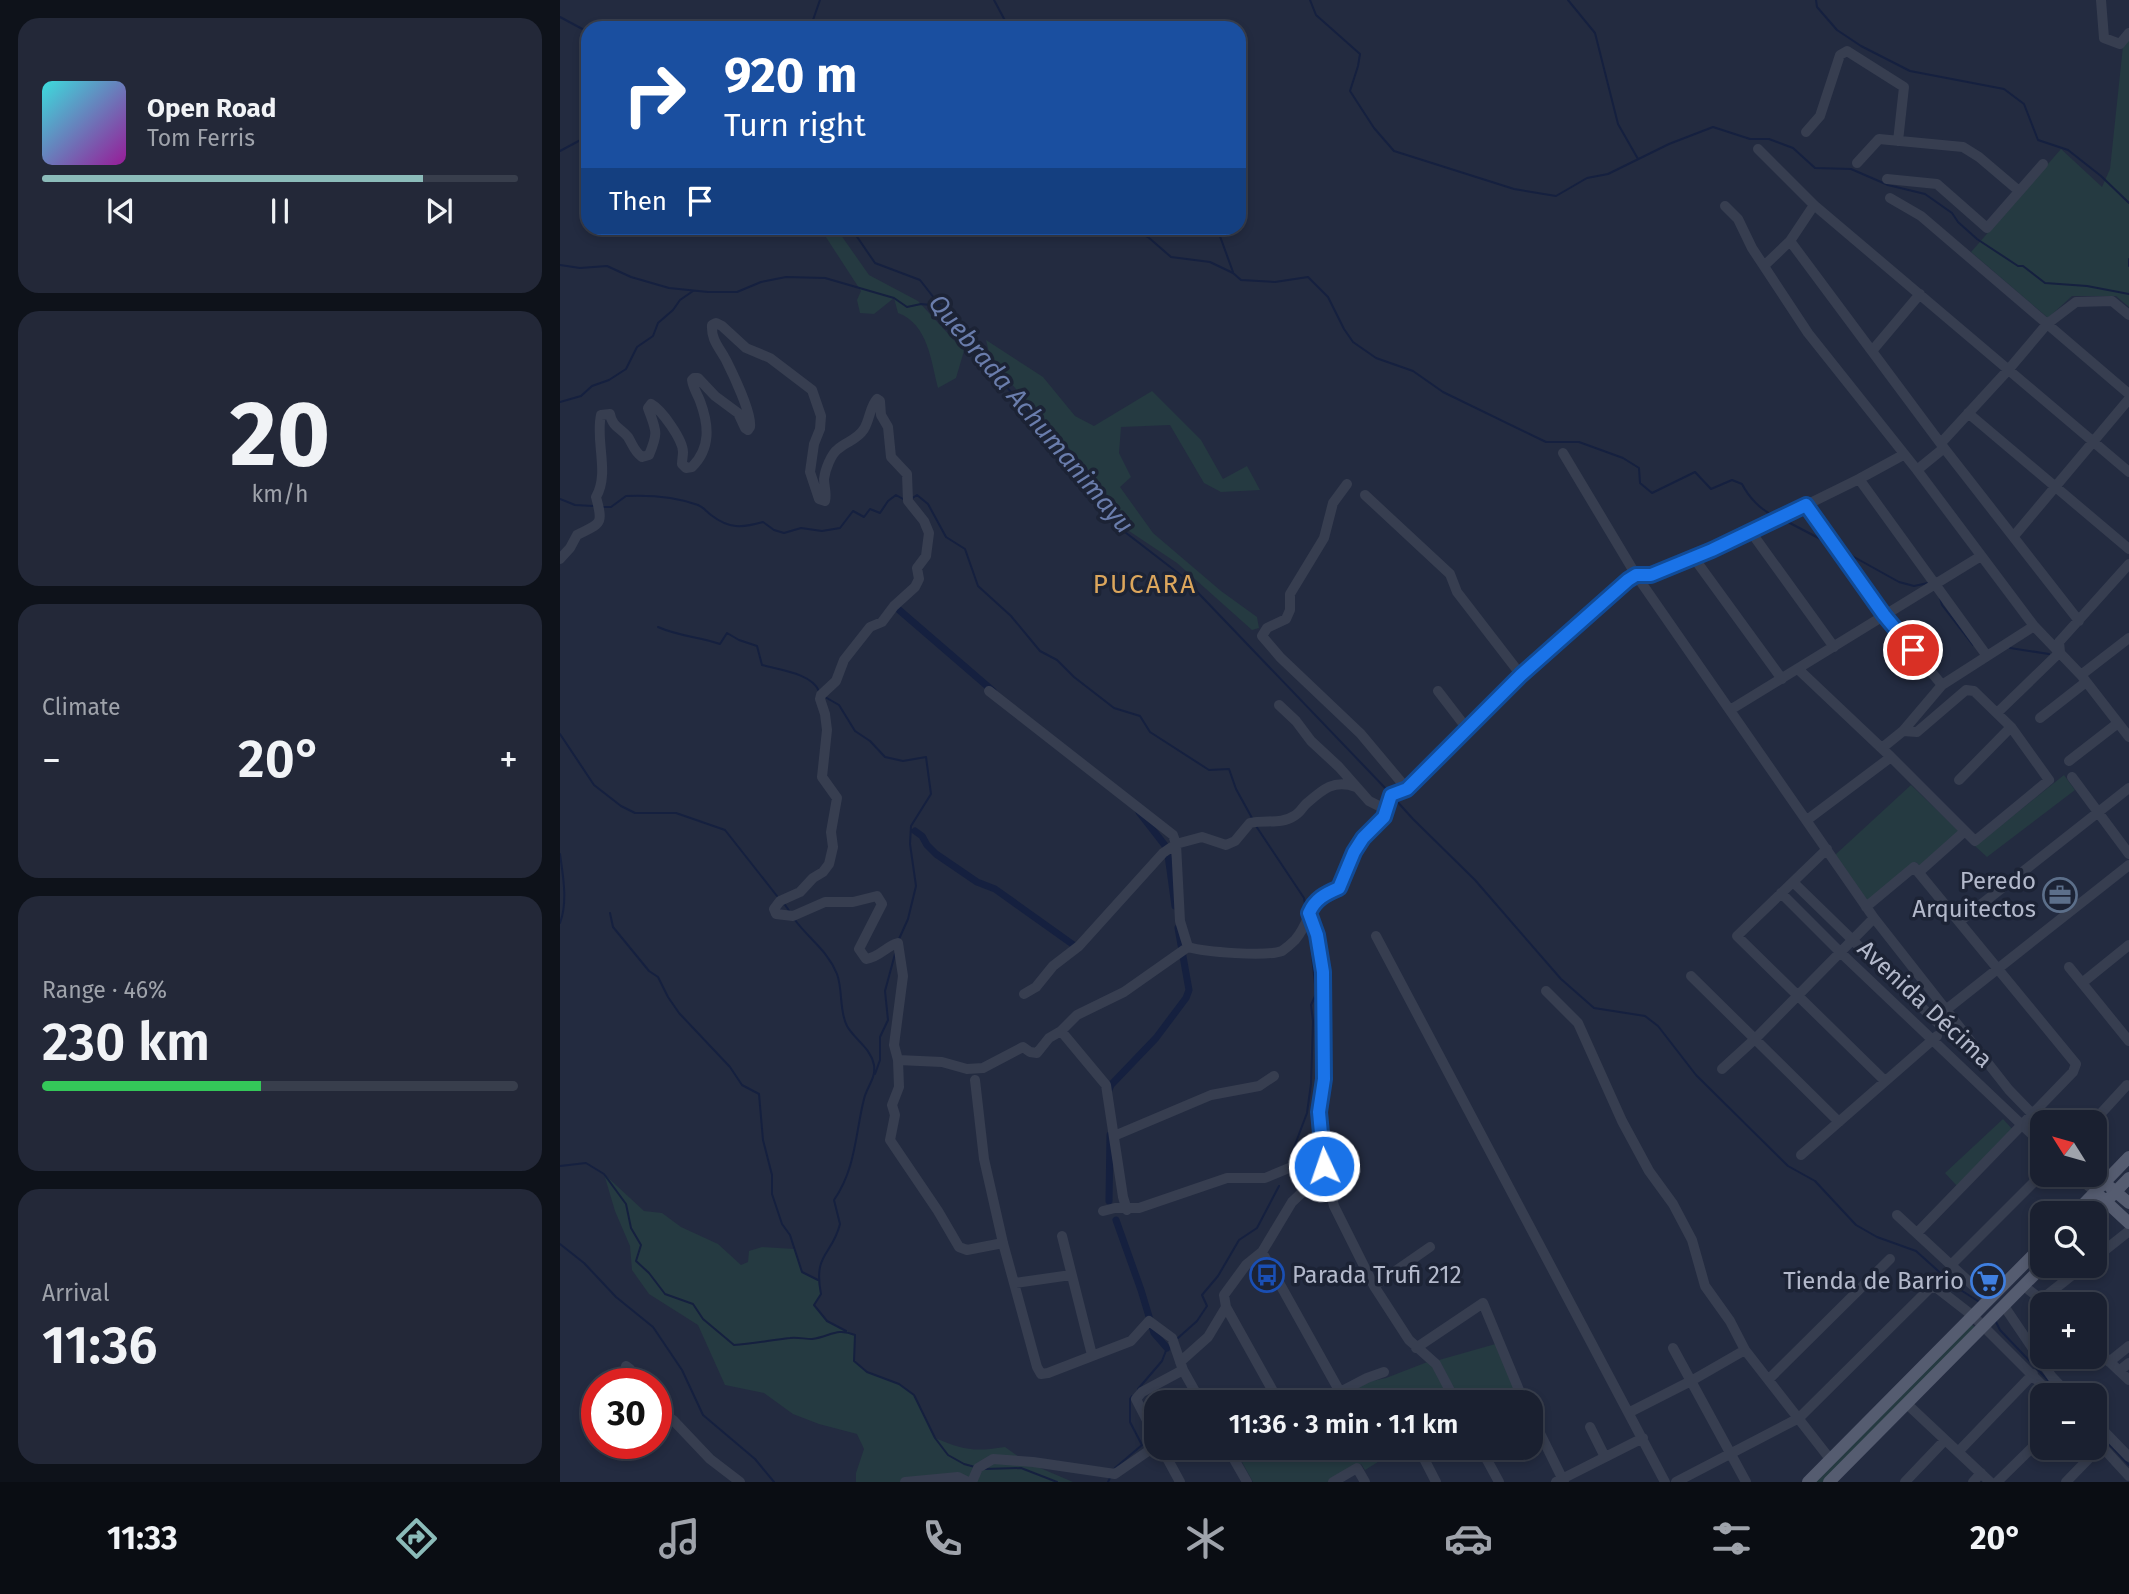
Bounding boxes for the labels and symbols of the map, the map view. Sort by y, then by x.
water label: Quebrada Achumanimayu [922,288,1140,540]
district label: PUCARA [1093,569,1197,600]
pin [1883,620,1943,680]
place label: Peredo Arquitectos [1912,867,2036,923]
office icon: Peredo Arquitectos [2041,876,2079,914]
street label: Avenida Décima [1852,935,1998,1073]
north arrow [2030,1110,2107,1186]
position arrow [1287,1129,1361,1203]
bus stop icon: Parada Trufi 212 [1248,1256,1286,1294]
place label: Parada Trufi 212 [1292,1261,1462,1289]
supermarket icon: Tienda de Barrio [1969,1262,2007,1300]
place label: Tienda de Barrio [1783,1267,1964,1295]
speed limit sign: 30 [581,1368,672,1459]

